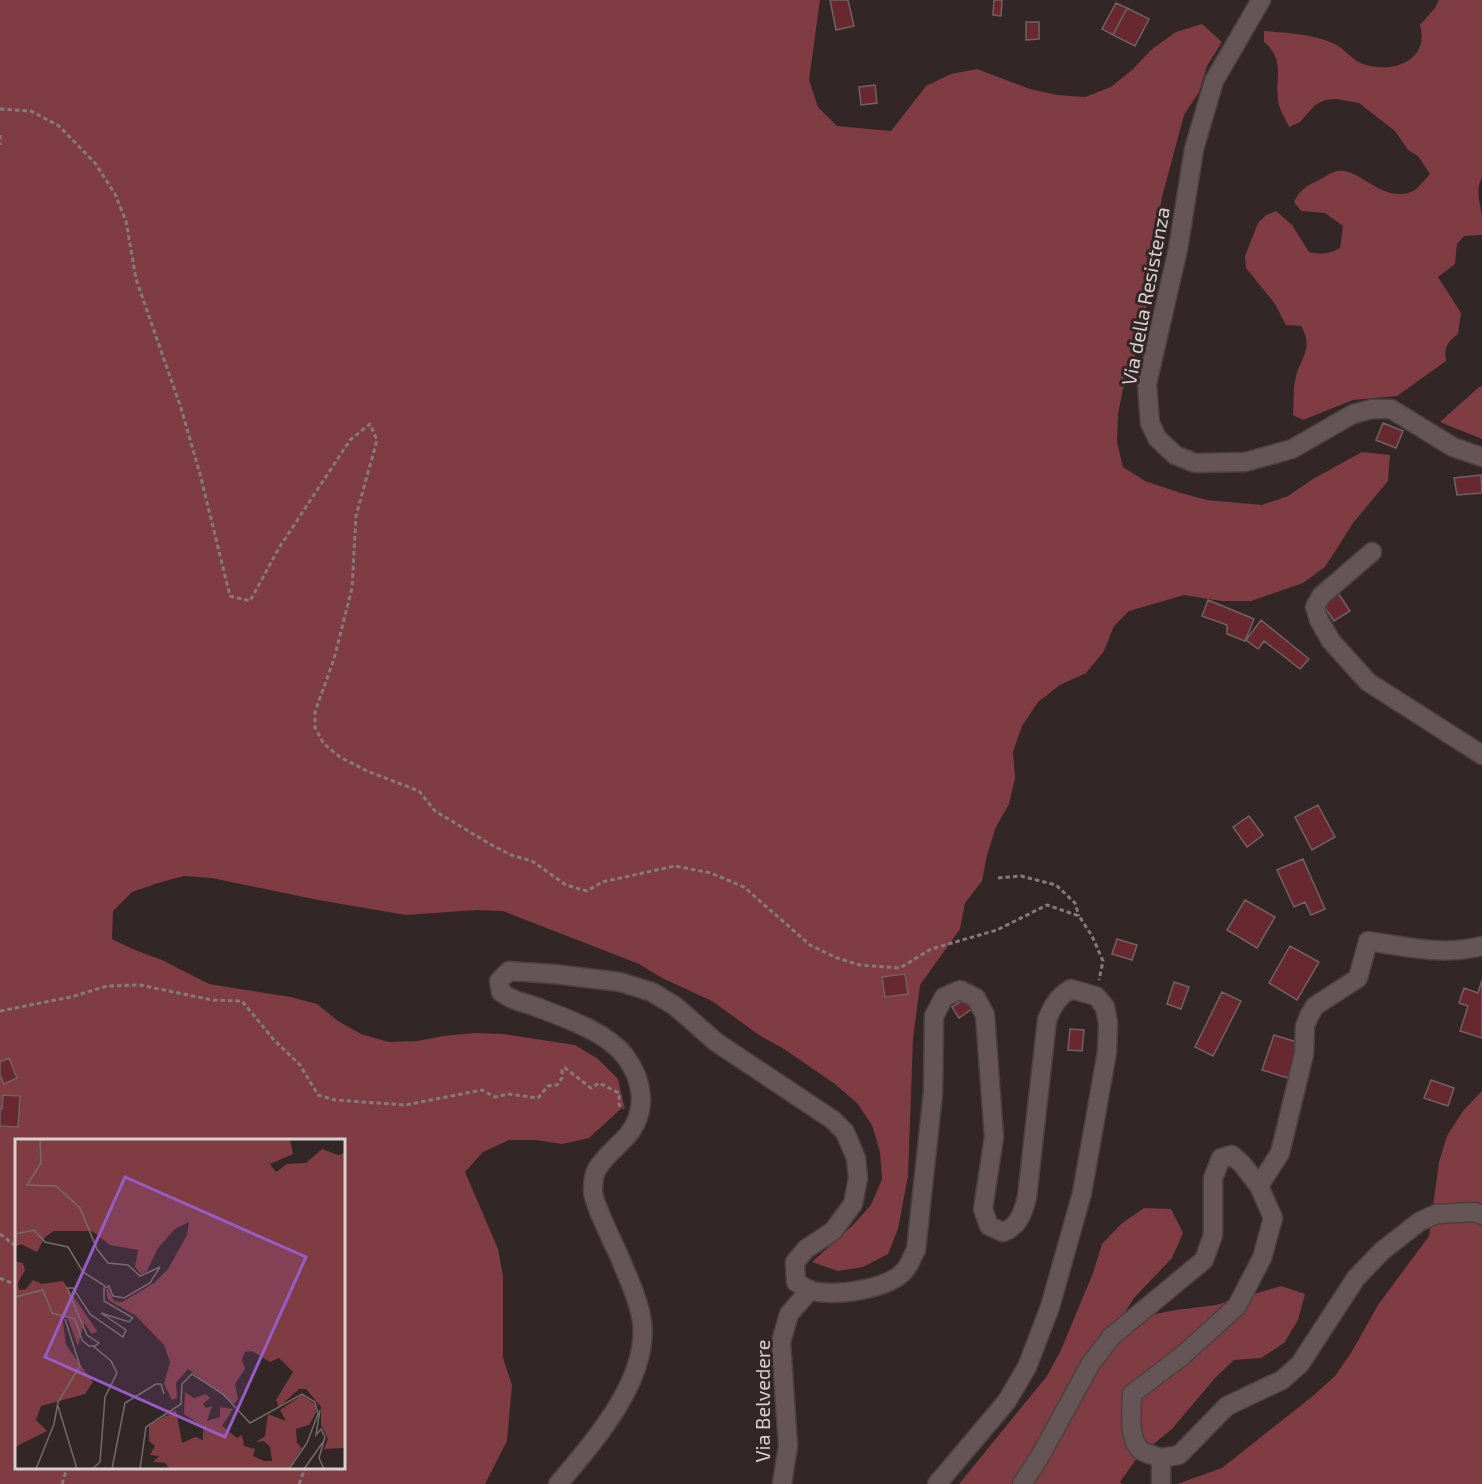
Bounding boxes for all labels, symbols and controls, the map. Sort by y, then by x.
street label: Via della Resistenza [1116,205,1174,387]
inset map [15,1139,345,1469]
street label: Via Belvedere [750,1339,774,1463]

